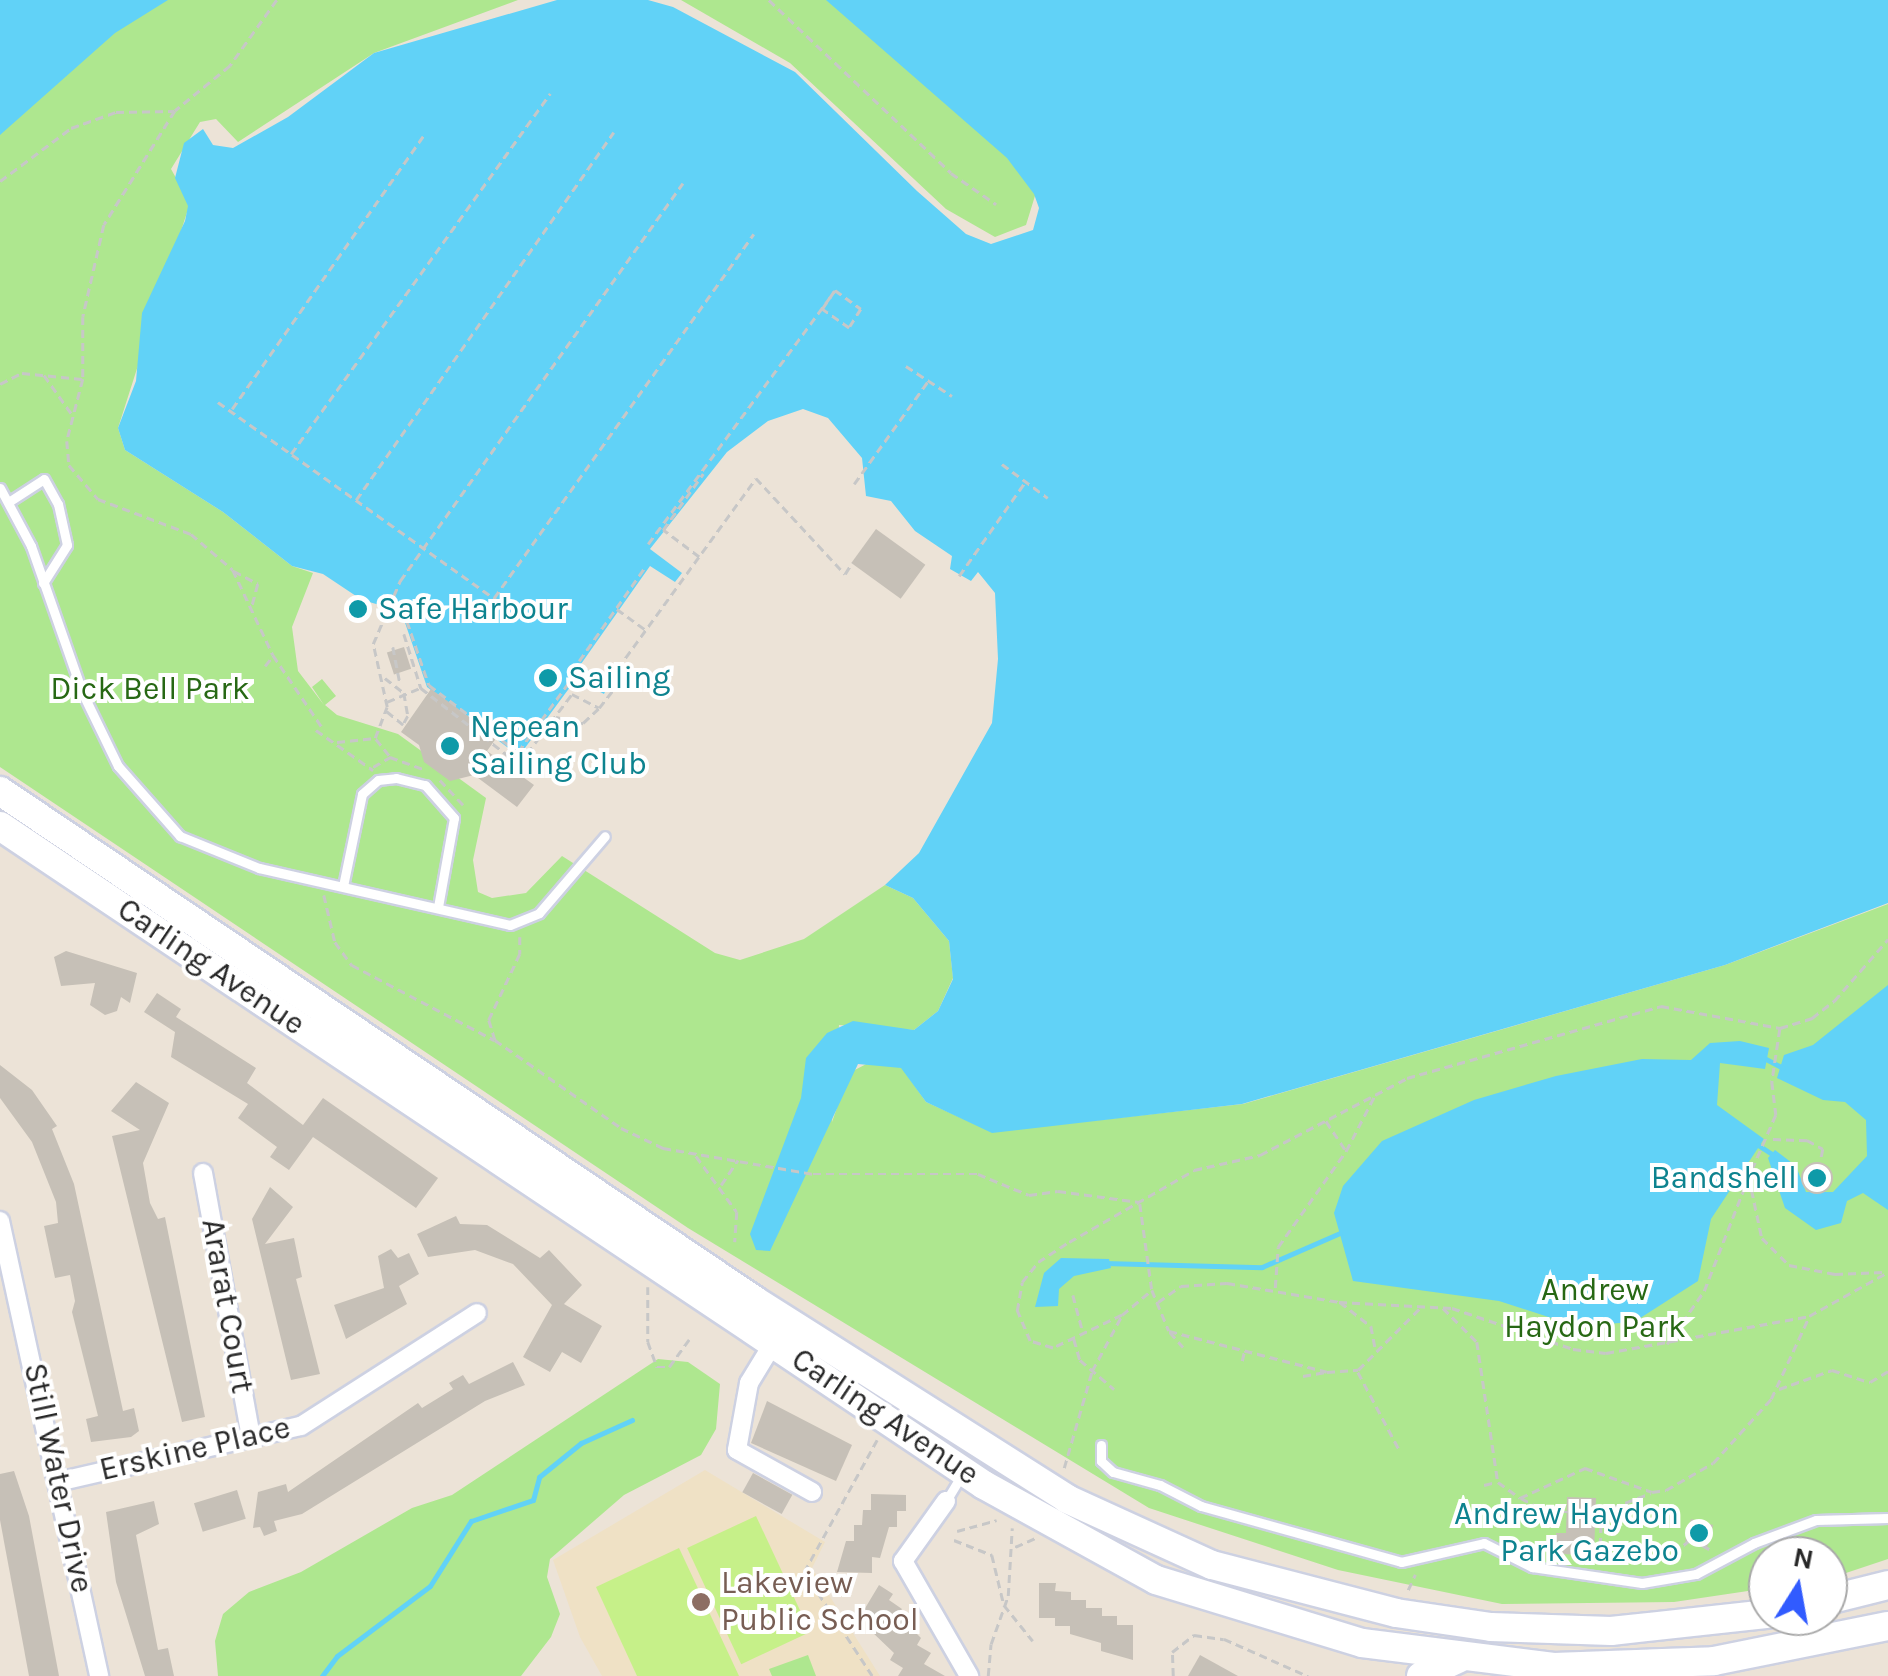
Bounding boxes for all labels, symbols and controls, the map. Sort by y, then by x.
place label: Safe Harbour [378,590,568,628]
marker: Safe Harbour [347,598,369,620]
place label: Sailing [568,659,670,697]
marker: Sailing [537,667,559,689]
park label: Dick Bell Park [50,670,250,708]
place label: Nepean Sailing Club [470,709,647,784]
marker: Nepean Sailing Club [439,735,461,757]
street label: Carling Avenue [110,890,312,1044]
place label: Bandshell [1651,1159,1797,1197]
marker: Bandshell [1806,1167,1828,1189]
street label: Ararat Court [193,1216,261,1396]
park label: Andrew Haydon Park [1504,1272,1686,1347]
street label: Carling Avenue [784,1340,986,1494]
street label: Still Water Drive [15,1360,101,1596]
street label: Erskine Place [96,1408,294,1490]
place label: Andrew Haydon Park Gazebo [1454,1496,1679,1571]
marker: Andrew Haydon Park Gazebo [1688,1522,1710,1544]
north arrow [1748,1536,1848,1636]
text: N [1790,1540,1816,1576]
place label: Lakeview Public School [721,1565,919,1640]
marker: Lakeview Public School [690,1591,712,1613]

